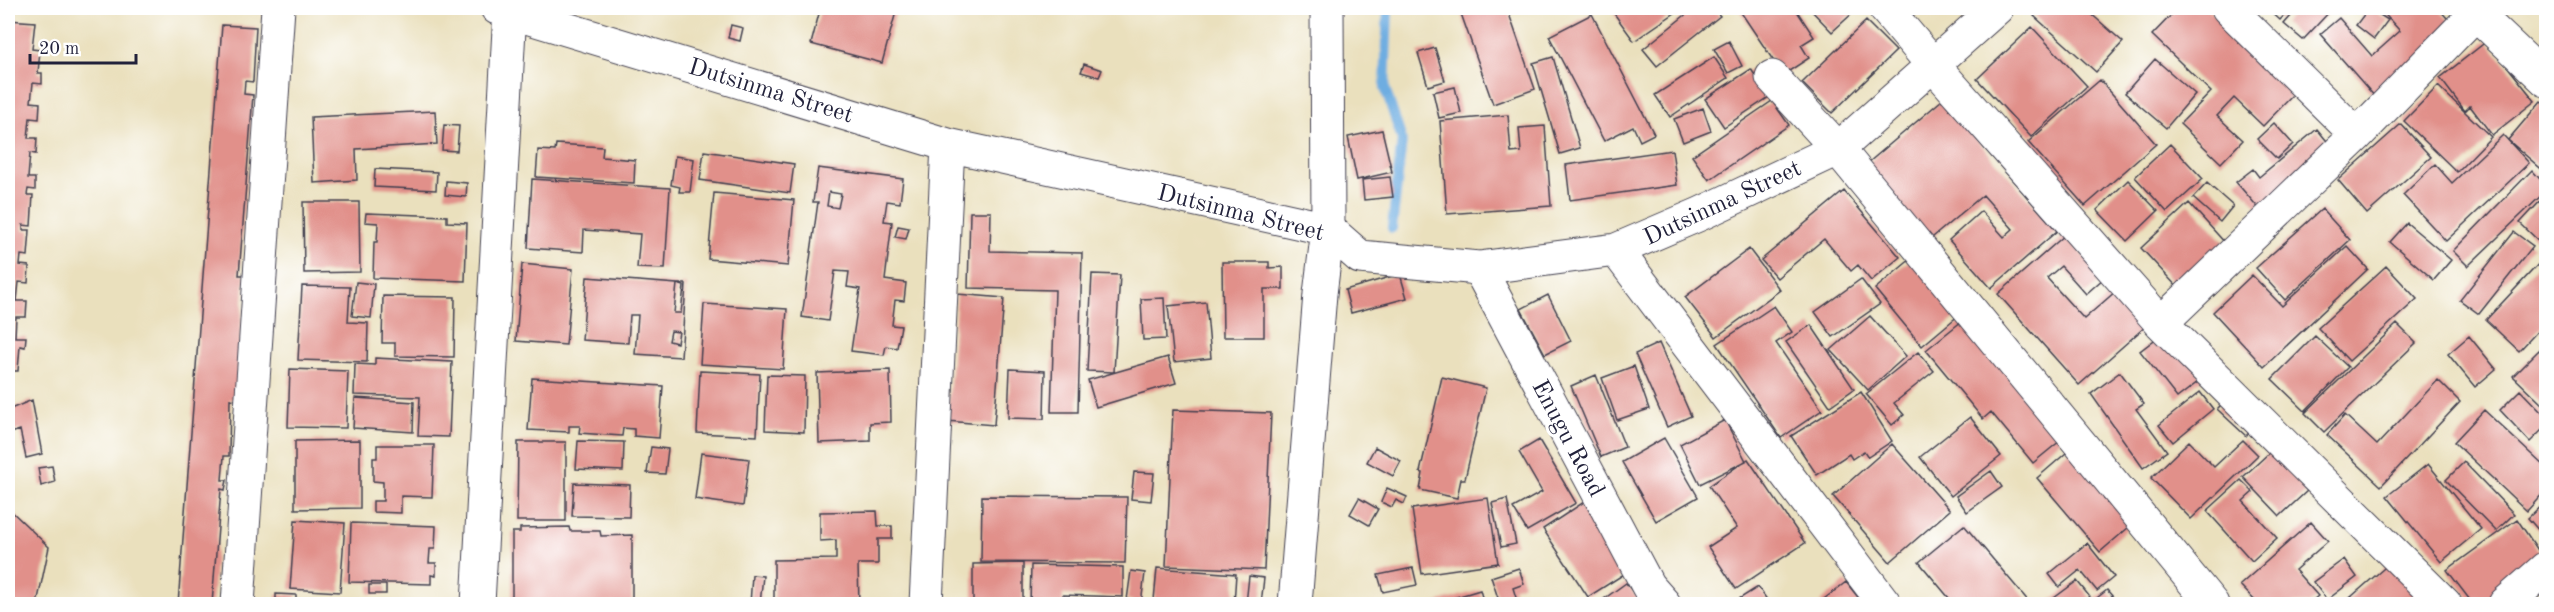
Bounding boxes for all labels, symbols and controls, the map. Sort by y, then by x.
scale bar [30,27,136,65]
text: 20 m [39,40,79,58]
street label: Dutsinma Street [685,55,856,128]
street label: Dutsinma Street [1640,157,1805,251]
street label: Dutsinma Street [1155,182,1326,246]
street label: Enugu Road [1527,377,1608,501]

